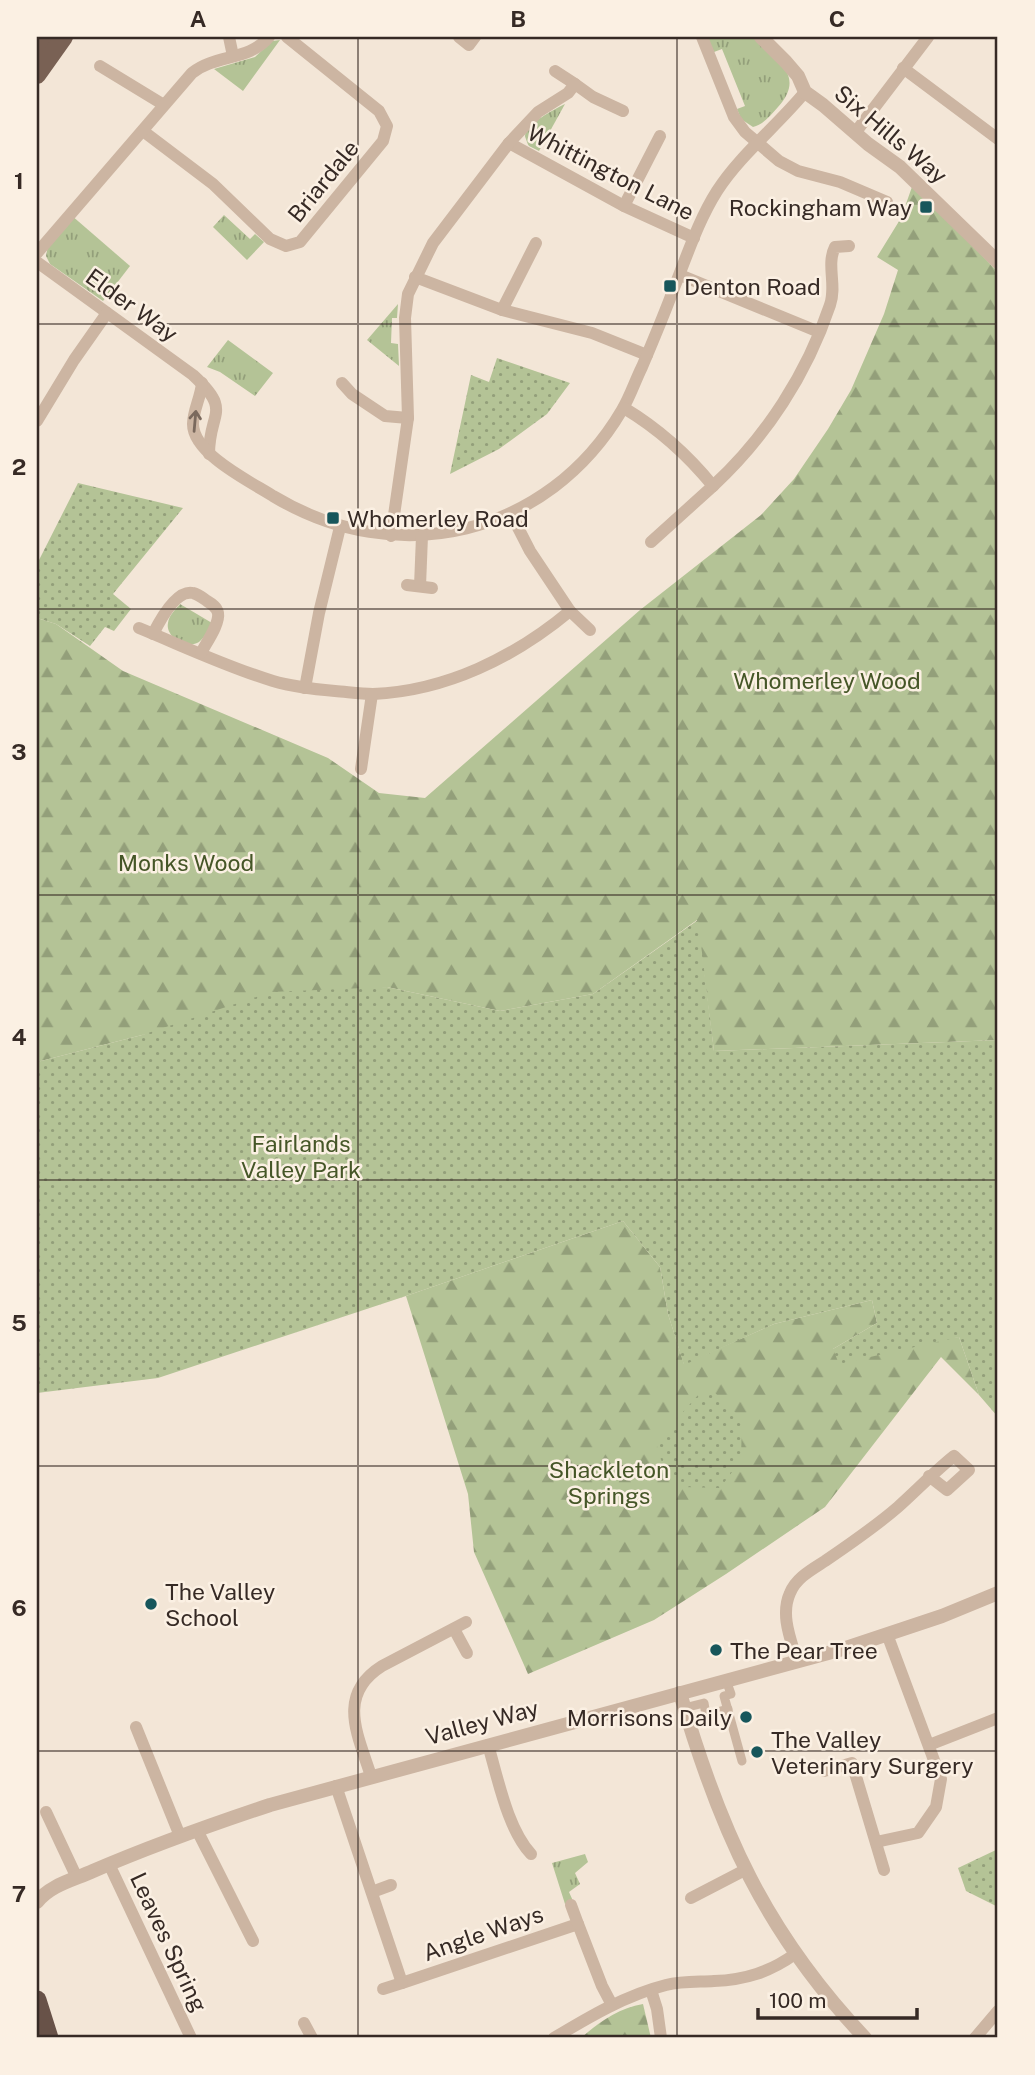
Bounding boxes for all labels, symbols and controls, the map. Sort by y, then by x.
text: A [190,5,207,32]
text: B [510,5,526,32]
text: C [829,5,845,32]
street label: Six Hills Way [829,79,953,189]
street label: Whittington Lane [523,118,699,226]
street label: Briardale [282,135,364,227]
text: 1 [14,167,24,194]
place label: Rockingham Way [729,194,912,221]
marker: Rockingham Way [918,199,934,215]
street label: Elder Way [81,263,183,347]
place label: Denton Road [684,273,821,300]
marker: Denton Road [662,278,678,294]
one-way arrow [189,410,202,433]
text: 2 [12,453,26,480]
place label: Whomerley Road [347,505,529,532]
marker: Whomerley Road [325,510,341,526]
park label: Whomerley Wood [733,667,921,694]
text: 3 [11,738,27,765]
park label: Monks Wood [118,849,254,876]
text: 4 [11,1023,27,1050]
park label: Fairlands Valley Park [241,1130,361,1183]
text: 5 [11,1309,27,1336]
park label: Shackleton Springs [549,1456,669,1509]
place label: The Valley School [165,1578,275,1631]
text: 6 [11,1594,27,1621]
marker: The Valley School [143,1596,159,1612]
place label: The Pear Tree [730,1637,878,1664]
marker: The Pear Tree [708,1642,724,1658]
street label: Valley Way [423,1694,541,1750]
place label: Morrisons Daily [567,1704,732,1731]
marker: Morrisons Daily [738,1709,754,1725]
place label: The Valley Veterinary Surgery [771,1726,974,1779]
marker: The Valley Veterinary Surgery [749,1744,765,1760]
street label: Leaves Spring [125,1868,213,2016]
text: 7 [12,1880,26,1907]
street label: Angle Ways [419,1900,547,1966]
scale bar [758,1977,918,2021]
text: 100 m [769,1988,826,2013]

